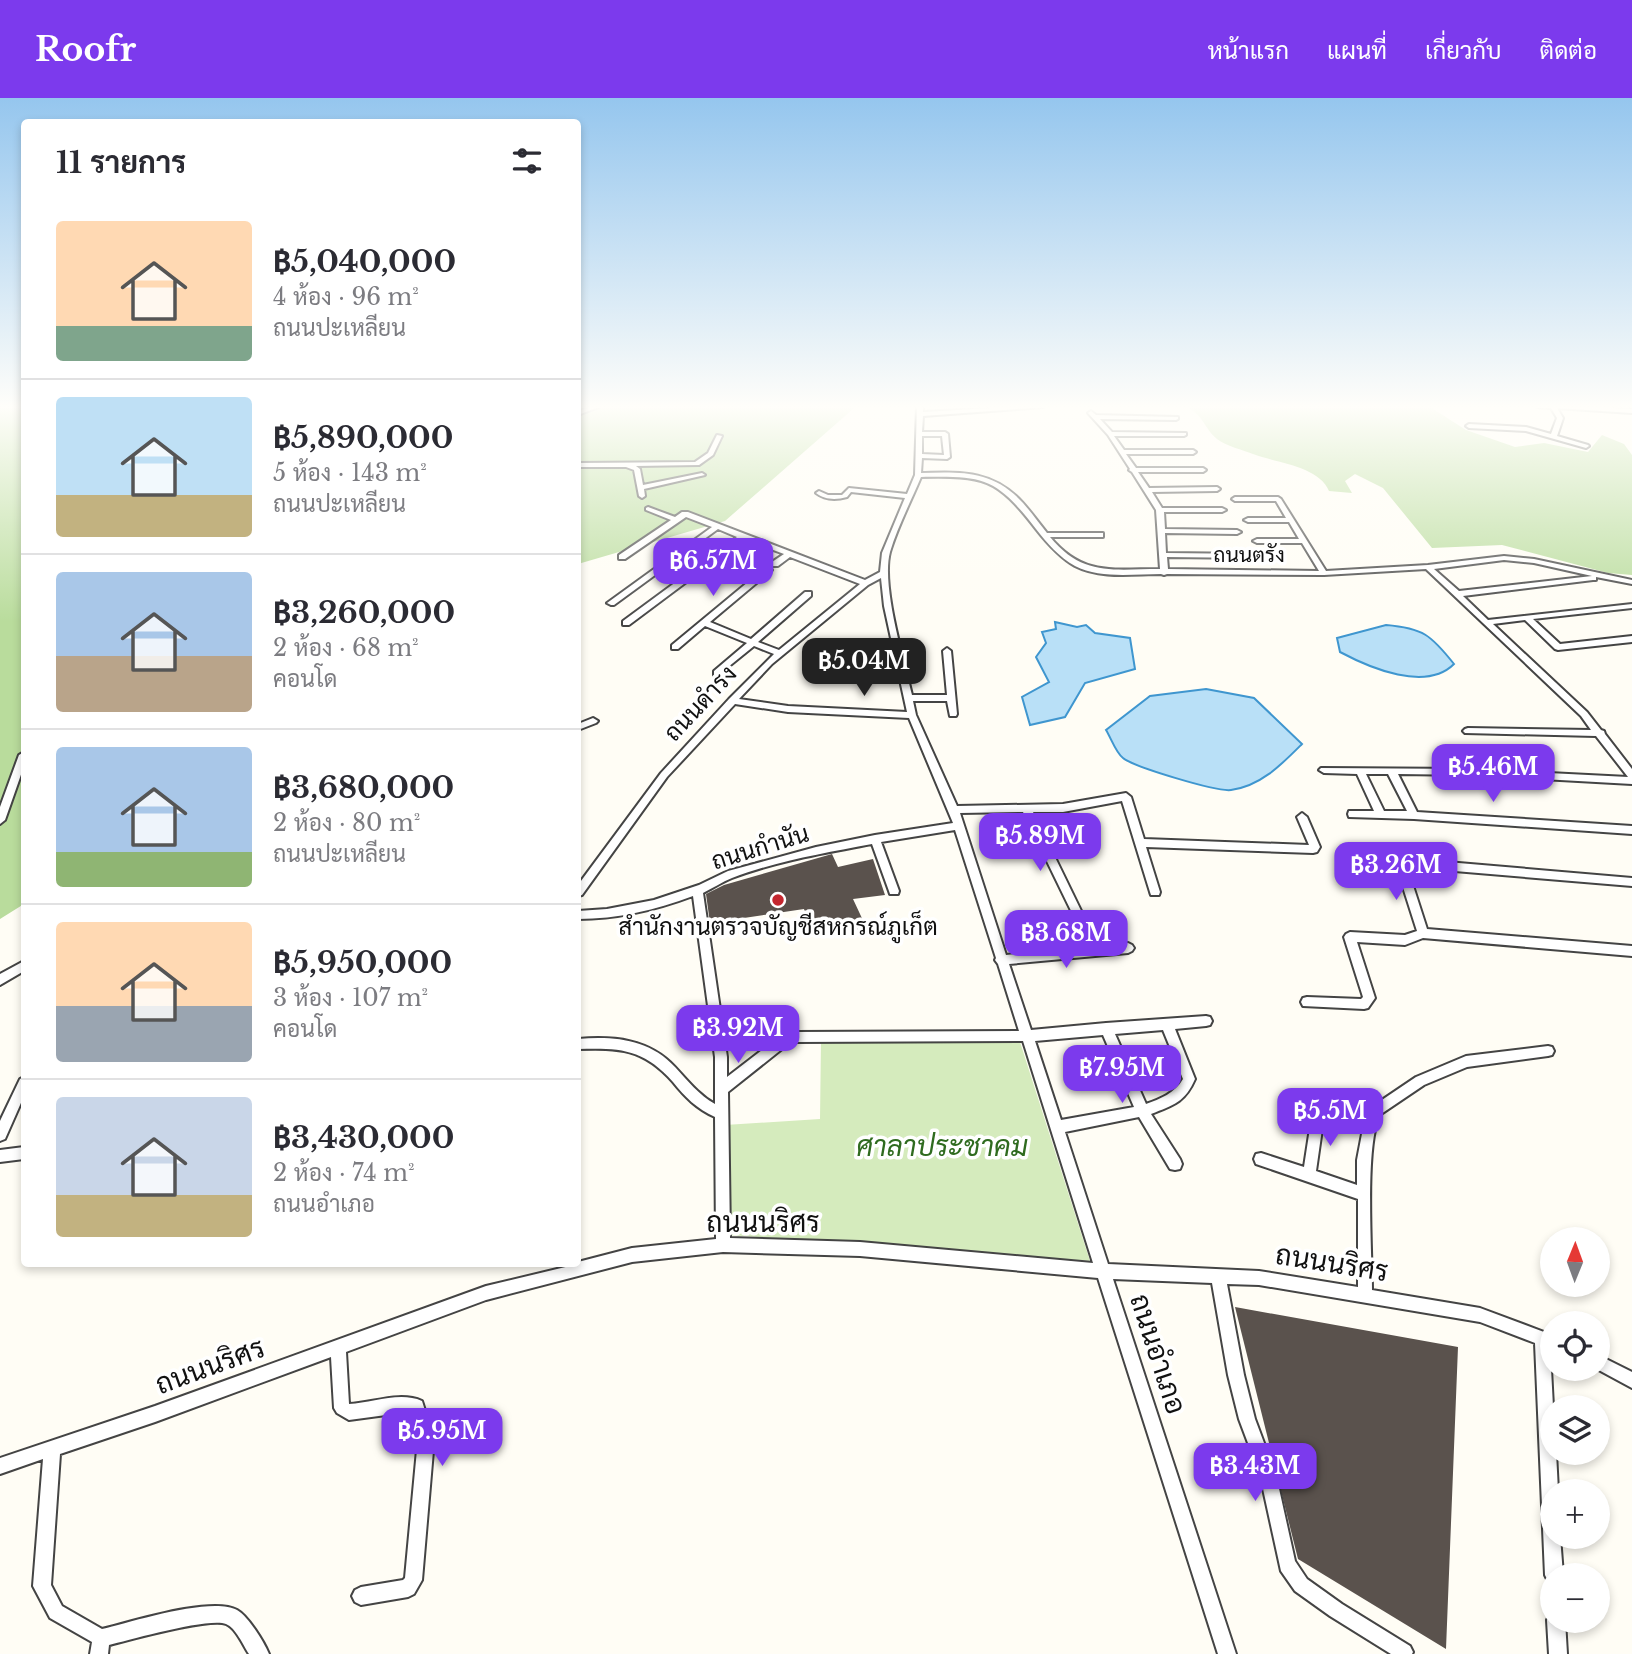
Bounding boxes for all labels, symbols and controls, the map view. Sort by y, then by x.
text: Roofr [35,29,136,70]
text: หน้าแรก [1208,36,1289,65]
text: แผนที่ [1327,36,1387,65]
text: เกี่ยวกับ [1425,36,1502,65]
text: ติดต่อ [1540,36,1597,65]
icon: filters [508,142,546,180]
text: 11 รายการ [56,144,186,181]
text: ฿5,040,000 [273,243,456,280]
icon: home [112,249,196,333]
text: 4 ห้อง · 96 m² [273,283,419,311]
text: ถนนปะเหลียน [273,314,406,342]
text: ฿5,890,000 [273,419,453,456]
icon: home [112,425,196,509]
text: 5 ห้อง · 143 m² [273,459,427,487]
text: ถนนปะเหลียน [273,490,406,518]
pin: ฿6.57M [656,538,770,598]
street label: ถนนตรัง [1213,542,1285,568]
text: ฿6.57M [669,547,757,575]
text: ฿3,260,000 [273,594,455,631]
icon: home [112,600,196,684]
text: 2 ห้อง · 68 m² [273,634,419,662]
pin: ฿5.04M [807,638,921,698]
text: ฿5.04M [818,647,910,675]
street label: ถนนดำรง [658,659,742,747]
text: คอนโด [273,665,337,693]
pin: ฿5.46M [1436,744,1550,804]
text: ฿5.46M [1448,753,1538,781]
text: ฿3,680,000 [273,769,454,806]
icon: home [112,775,196,859]
text: 2 ห้อง · 80 m² [273,809,420,837]
pin: ฿5.89M [983,814,1097,873]
street label: ถนนกำนัน [708,818,812,876]
text: ฿5.89M [995,822,1085,850]
text: ถนนปะเหลียน [273,840,406,868]
pin: ฿3.26M [1339,842,1453,902]
text: ฿3.26M [1350,851,1442,879]
marker: สำนักงานตรวจบัญชีสหกรณ์ภูเก็ต [770,892,786,908]
place label: สำนักงานตรวจบัญชีสหกรณ์ภูเก็ต [618,910,938,944]
pin: ฿3.68M [1009,910,1123,970]
text: ฿3.68M [1021,919,1111,947]
text: ฿5,950,000 [273,944,452,981]
icon: home [112,950,196,1034]
text: 3 ห้อง · 107 m² [273,984,428,1012]
pin: ฿3.92M [681,1006,795,1065]
text: ฿3.92M [692,1014,784,1042]
text: คอนโด [273,1015,337,1043]
pin: ฿7.95M [1065,1046,1179,1105]
text: ฿7.95M [1079,1054,1165,1082]
pin: ฿5.5M [1281,1088,1379,1148]
text: ฿5.5M [1293,1097,1367,1125]
text: ฿3,430,000 [273,1119,454,1156]
icon: home [112,1125,196,1209]
park label: ศาลาประชาคม [856,1129,1028,1164]
text: 2 ห้อง · 74 m² [273,1159,415,1187]
text: ถนนอำเภอ [273,1190,375,1218]
street label: ถนนนริศร [706,1205,820,1240]
north arrow [1540,1227,1610,1297]
map controls [1540,1227,1610,1633]
street label: ถนนนริศร [1273,1237,1391,1289]
street label: ถนนอำเภอ [1122,1289,1194,1419]
button: locate [1540,1311,1610,1381]
street label: ถนนนริศร [151,1330,269,1402]
button: layers [1540,1395,1610,1465]
pin: ฿5.95M [385,1408,499,1468]
text: ฿5.95M [397,1417,487,1445]
pin: ฿3.43M [1198,1444,1312,1503]
text: ฿3.43M [1210,1452,1300,1480]
button: + [1540,1479,1610,1549]
button: − [1540,1563,1610,1633]

